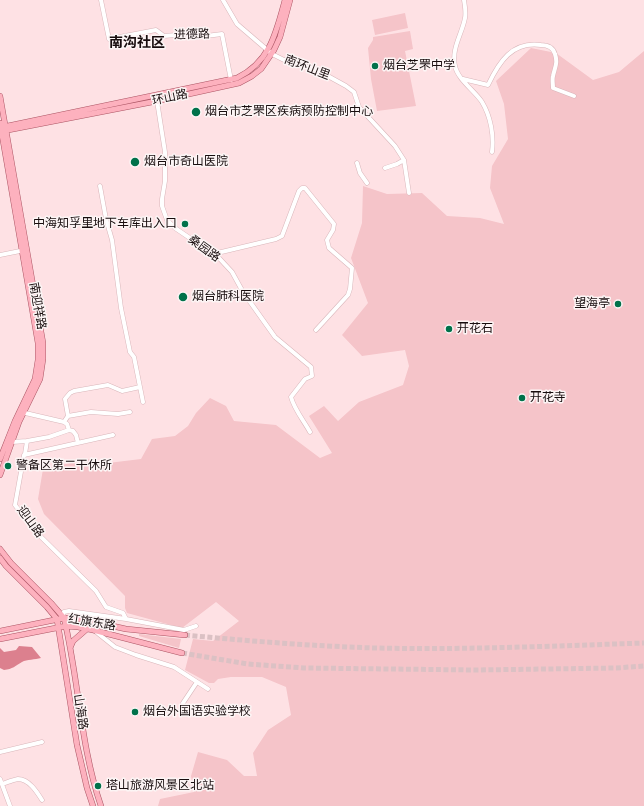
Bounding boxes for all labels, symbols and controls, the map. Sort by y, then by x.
street label: 进德路 [174,27,210,43]
district label: 南沟社区 [109,35,165,51]
street label: 南环山里 [282,53,332,83]
place label: 烟台芝罘中学 [383,59,455,73]
marker: 烟台芝罘中学 [370,61,380,71]
street label: 环山路 [151,87,189,109]
place label: 烟台市芝罘区疾病预防控制中心 [205,105,373,119]
marker: 烟台市芝罘区疾病预防控制中心 [190,106,202,118]
place label: 烟台市奇山医院 [144,155,228,169]
marker: 烟台市奇山医院 [129,156,141,168]
place label: 中海知孚里地下车库出入口 [33,217,177,231]
marker: 中海知孚里地下车库出入口 [180,219,190,229]
street label: 桑园路 [185,233,223,265]
street label: 南迎祥路 [26,281,48,331]
place label: 烟台肺科医院 [192,290,264,304]
marker: 烟台肺科医院 [177,291,189,303]
place label: 望海亭 [574,297,610,311]
marker: 望海亭 [613,299,623,309]
place label: 开花石 [457,322,493,336]
marker: 开花石 [444,324,454,334]
place label: 开花寺 [530,391,566,405]
marker: 开花寺 [517,393,527,403]
place label: 警备区第二干休所 [16,459,112,473]
marker: 警备区第二干休所 [3,461,13,471]
street label: 迎山路 [13,503,47,541]
street label: 红旗东路 [67,612,117,634]
street label: 山海路 [70,693,90,731]
place label: 烟台外国语实验学校 [143,705,251,719]
marker: 烟台外国语实验学校 [130,707,140,717]
place label: 塔山旅游风景区北站 [106,779,214,793]
marker: 塔山旅游风景区北站 [93,781,103,791]

